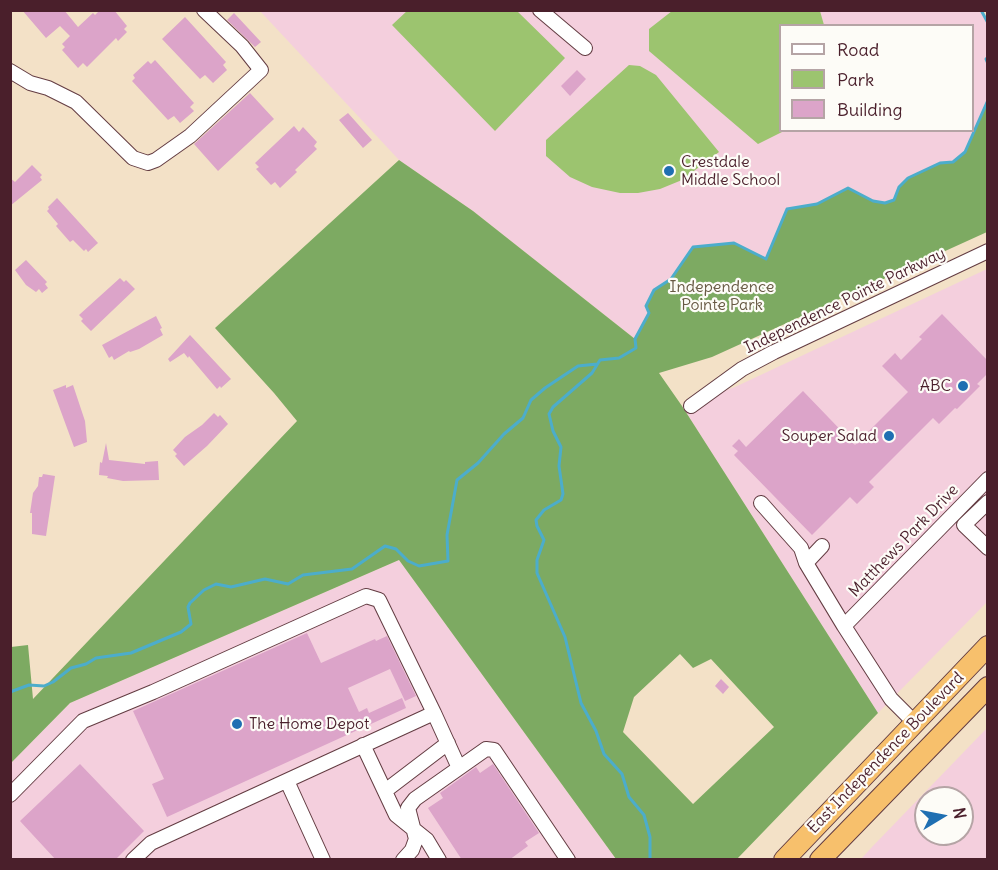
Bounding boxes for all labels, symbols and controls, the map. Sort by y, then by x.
legend [779,24,974,132]
text: Road [837,38,879,61]
text: Park [837,68,874,91]
text: Building [837,98,902,121]
place label: Crestdale Middle School [681,152,780,190]
marker: Crestdale Middle School [662,164,676,178]
street label: Independence Pointe Parkway [741,244,949,358]
park label: Independence Pointe Park [670,277,774,315]
place label: ABC [920,376,951,396]
marker: ABC [956,379,970,393]
place label: Souper Salad [782,426,877,446]
marker: Souper Salad [882,429,896,443]
street label: Matthews Park Drive [845,481,963,601]
street label: East Independence Boulevard [804,668,968,838]
place label: The Home Depot [249,714,369,734]
marker: The Home Depot [230,717,244,731]
north arrow [914,786,974,846]
text: N [949,806,971,820]

